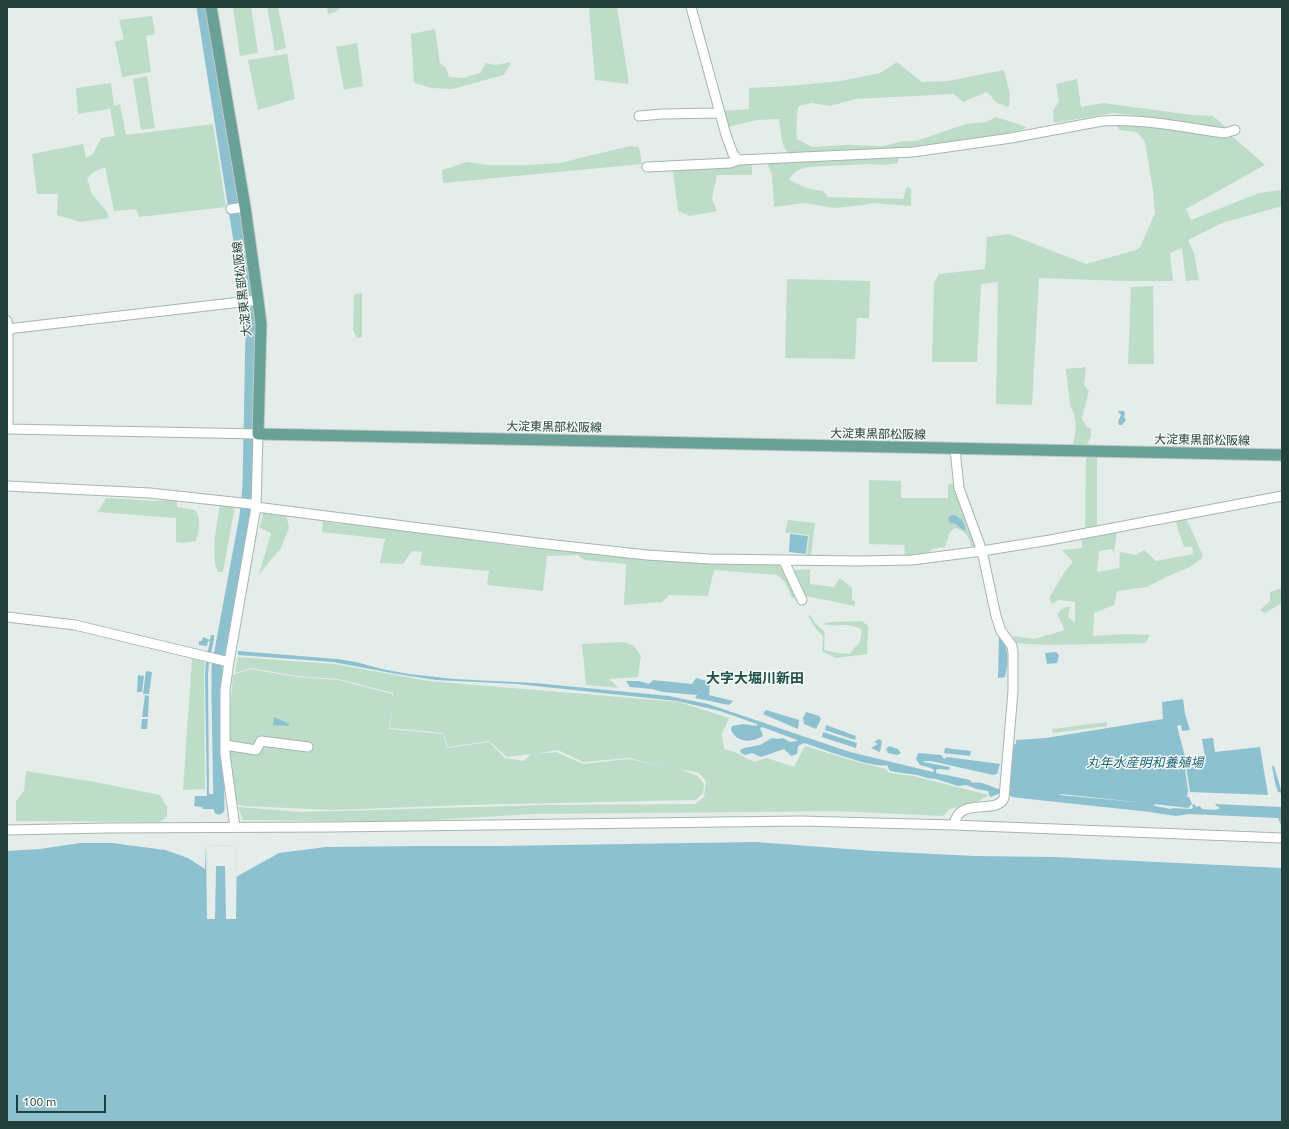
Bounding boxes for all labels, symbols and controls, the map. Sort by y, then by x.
street label: 大淀東黒部松阪線 [230,241,254,337]
street label: 大淀東黒部松阪線 [506,419,602,435]
street label: 大淀東黒部松阪線 [830,426,926,442]
street label: 大淀東黒部松阪線 [1154,432,1250,448]
district label: 大字大堀川新田 [706,670,804,686]
water label: 丸年水産明和養殖場 [1087,755,1203,771]
scale bar [18,1087,108,1113]
text: 100 m [23,1095,56,1108]

